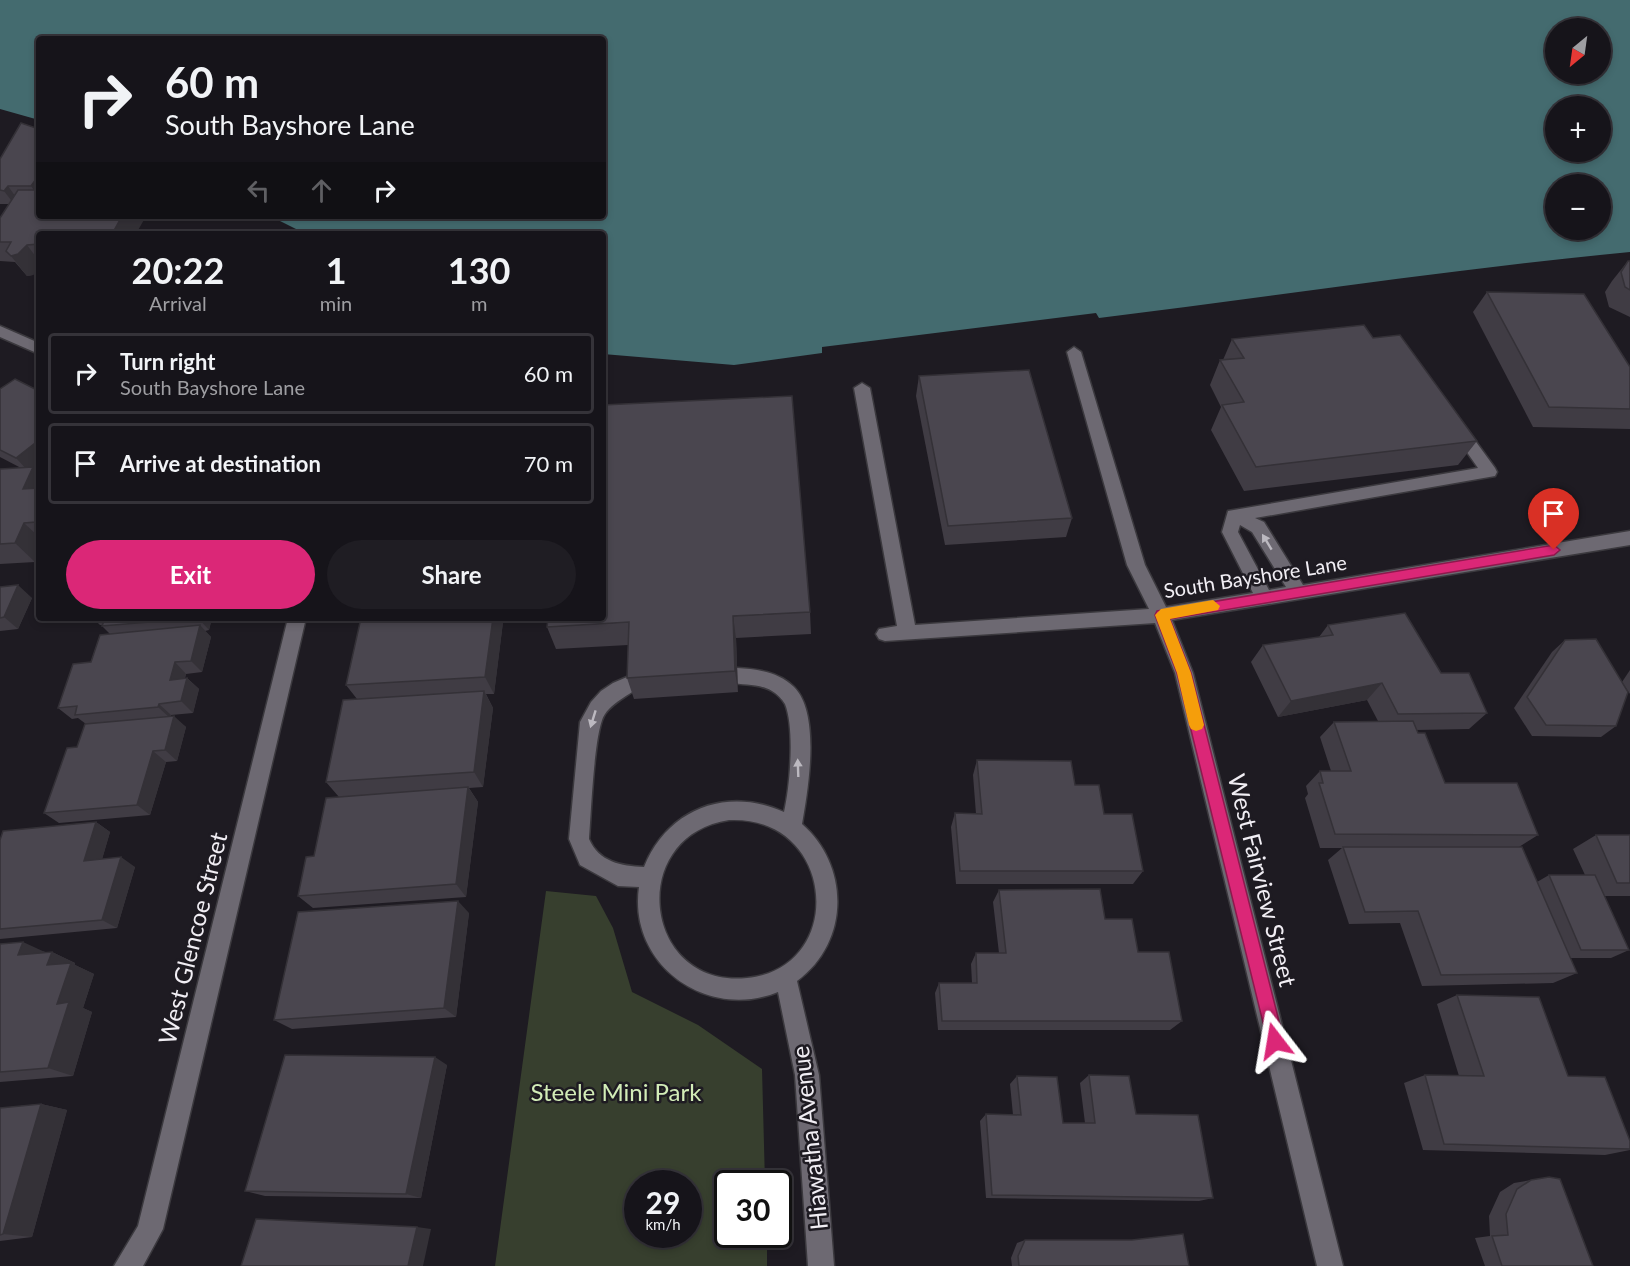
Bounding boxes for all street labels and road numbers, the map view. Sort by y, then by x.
street label: South Bayshore Lane [1162,550,1348,602]
street label: West Fairview Street [1223,771,1304,990]
street label: West Glencoe Street [152,829,232,1047]
street label: Hiawatha Avenue [785,1045,833,1231]

